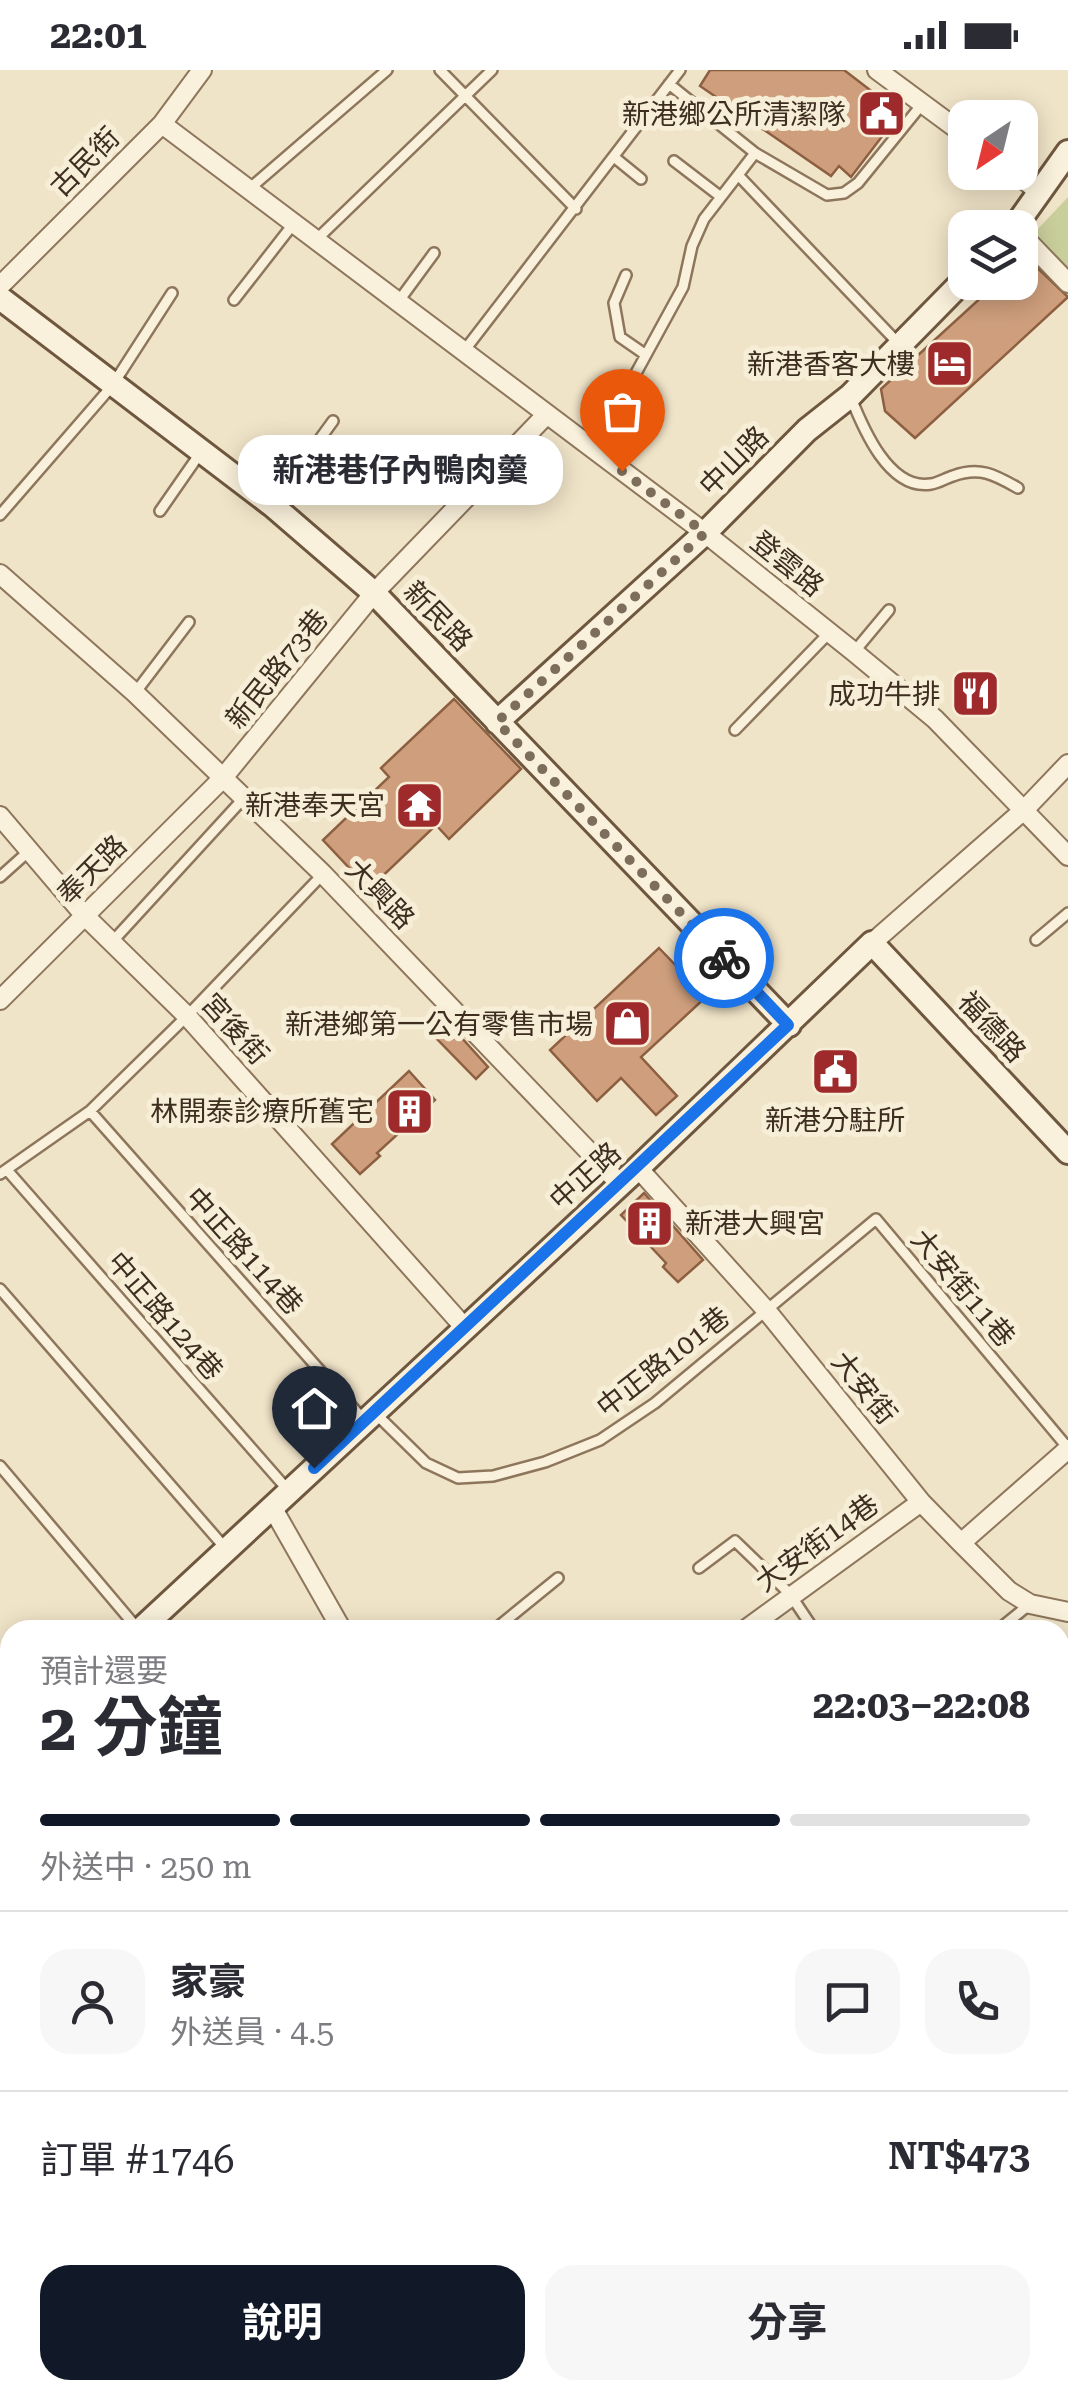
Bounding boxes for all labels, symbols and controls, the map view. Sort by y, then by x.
text: 22:01 [50,13,147,57]
public building icon: 新港鄉公所清潔隊 [855,88,907,140]
place label: 新港鄉公所清潔隊 [622,98,846,131]
north arrow [948,100,1038,190]
map controls [948,100,1038,300]
street label: 古民街 [44,121,126,203]
button: layers [948,210,1038,300]
hotel icon: 新港香客大樓 [924,338,976,390]
place label: 新港香客大樓 [747,348,915,381]
pin [580,369,665,472]
icon: bag [595,384,650,439]
street label: 中山路 [693,420,775,502]
callout: 新港巷仔內鴨肉羹 [237,436,562,506]
text: 新港巷仔內鴨肉羹 [272,451,529,489]
street label: 登雲路 [744,525,830,603]
street label: 新民路 [397,574,479,658]
street label: 新民路73巷 [219,603,335,735]
restaurant icon: 成功牛排 [949,668,1001,720]
place label: 成功牛排 [828,678,940,711]
temple icon: 新港奉天宮 [394,779,446,831]
place label: 新港奉天宮 [245,789,385,822]
street label: 奉天路 [51,829,133,911]
street label: 大興路 [339,852,421,936]
courier [674,908,774,1008]
icon: bike [697,931,752,986]
street label: 福德路 [951,985,1033,1069]
street label: 宮後街 [195,987,275,1071]
shop icon: 新港鄉第一公有零售市場 [602,998,654,1050]
place label: 新港鄉第一公有零售市場 [285,1008,593,1041]
public building icon: 新港分駐所 [809,1046,861,1098]
building icon: 林開泰診療所舊宅 [383,1085,435,1137]
place label: 林開泰診療所舊宅 [150,1095,374,1128]
place label: 新港分駐所 [765,1104,905,1137]
street label: 中正路 [543,1136,627,1216]
street label: 中正路114巷 [179,1181,309,1321]
building icon: 新港大興宮 [624,1197,676,1249]
place label: 新港大興宮 [685,1207,825,1240]
street label: 大安街11巷 [904,1222,1022,1354]
street label: 中正路124巷 [100,1245,230,1387]
street label: 中正路101巷 [590,1300,736,1424]
street label: 大安街 [825,1345,903,1431]
pin [272,1366,357,1469]
icon: home [287,1381,342,1436]
street label: 大安街14巷 [749,1488,885,1598]
text: 預計還要 [40,1652,168,1690]
text: 22:03–22:08 [813,1683,1030,1727]
text: 2 分鐘 [40,1690,223,1766]
text: 外送中 · 250 m [40,1848,251,1886]
button: person [40,1949,145,2054]
button: chat [795,1949,900,2054]
button: phone [925,1949,1030,2054]
text: 家豪 [170,1960,246,2004]
text: 外送員 · 4.5 [170,2013,334,2051]
text: NT$473 [888,2134,1030,2178]
text: 訂單 #1746 [40,2138,235,2182]
button: 說明 [40,2265,525,2380]
button: 分享 [545,2265,1030,2380]

